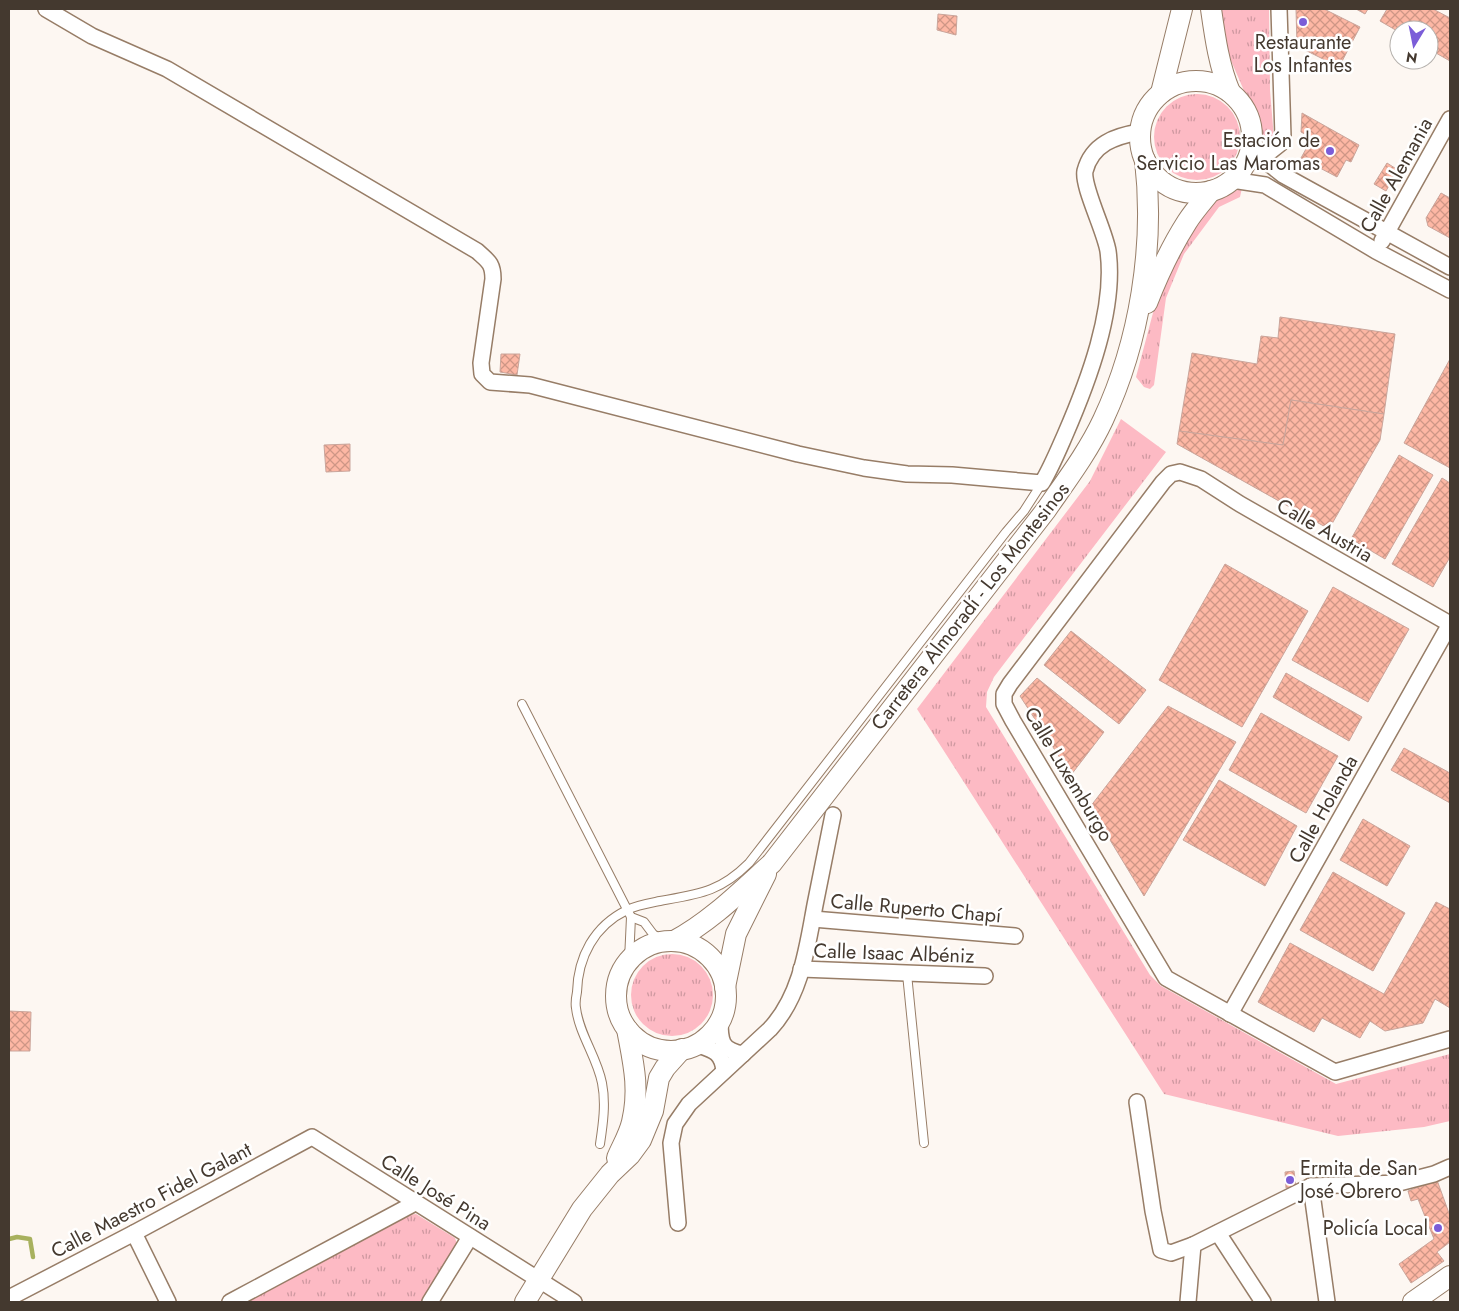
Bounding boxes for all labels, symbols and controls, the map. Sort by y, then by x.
marker: Restaurante Los Infantes [1297,16,1309,28]
north arrow [1389,20,1439,70]
place label: Restaurante Los Infantes [1254,28,1352,80]
text: N [1405,47,1419,69]
street label: Calle Alemania [1353,112,1440,238]
place label: Estación de Servicio Las Maromas [1136,126,1320,178]
marker: Estación de Servicio Las Maromas [1324,145,1336,157]
street label: Carretera Almoradí - Los Montesinos [864,476,1077,736]
street label: Calle Austria [1271,491,1378,570]
street label: Calle Luxemburgo [1017,701,1120,847]
street label: Calle Holanda [1282,750,1365,869]
street label: Calle Ruperto Chapí [829,887,1003,930]
street label: Calle Isaac Albéniz [813,936,975,971]
street label: Calle Maestro Fidel Galant [46,1135,257,1266]
street label: Calle José Pina [375,1147,497,1238]
place label: Ermita de San José Obrero [1297,1154,1418,1206]
marker: Ermita de San José Obrero [1284,1174,1296,1186]
place label: Policía Local [1323,1214,1428,1243]
marker: Policía Local [1432,1222,1444,1234]

